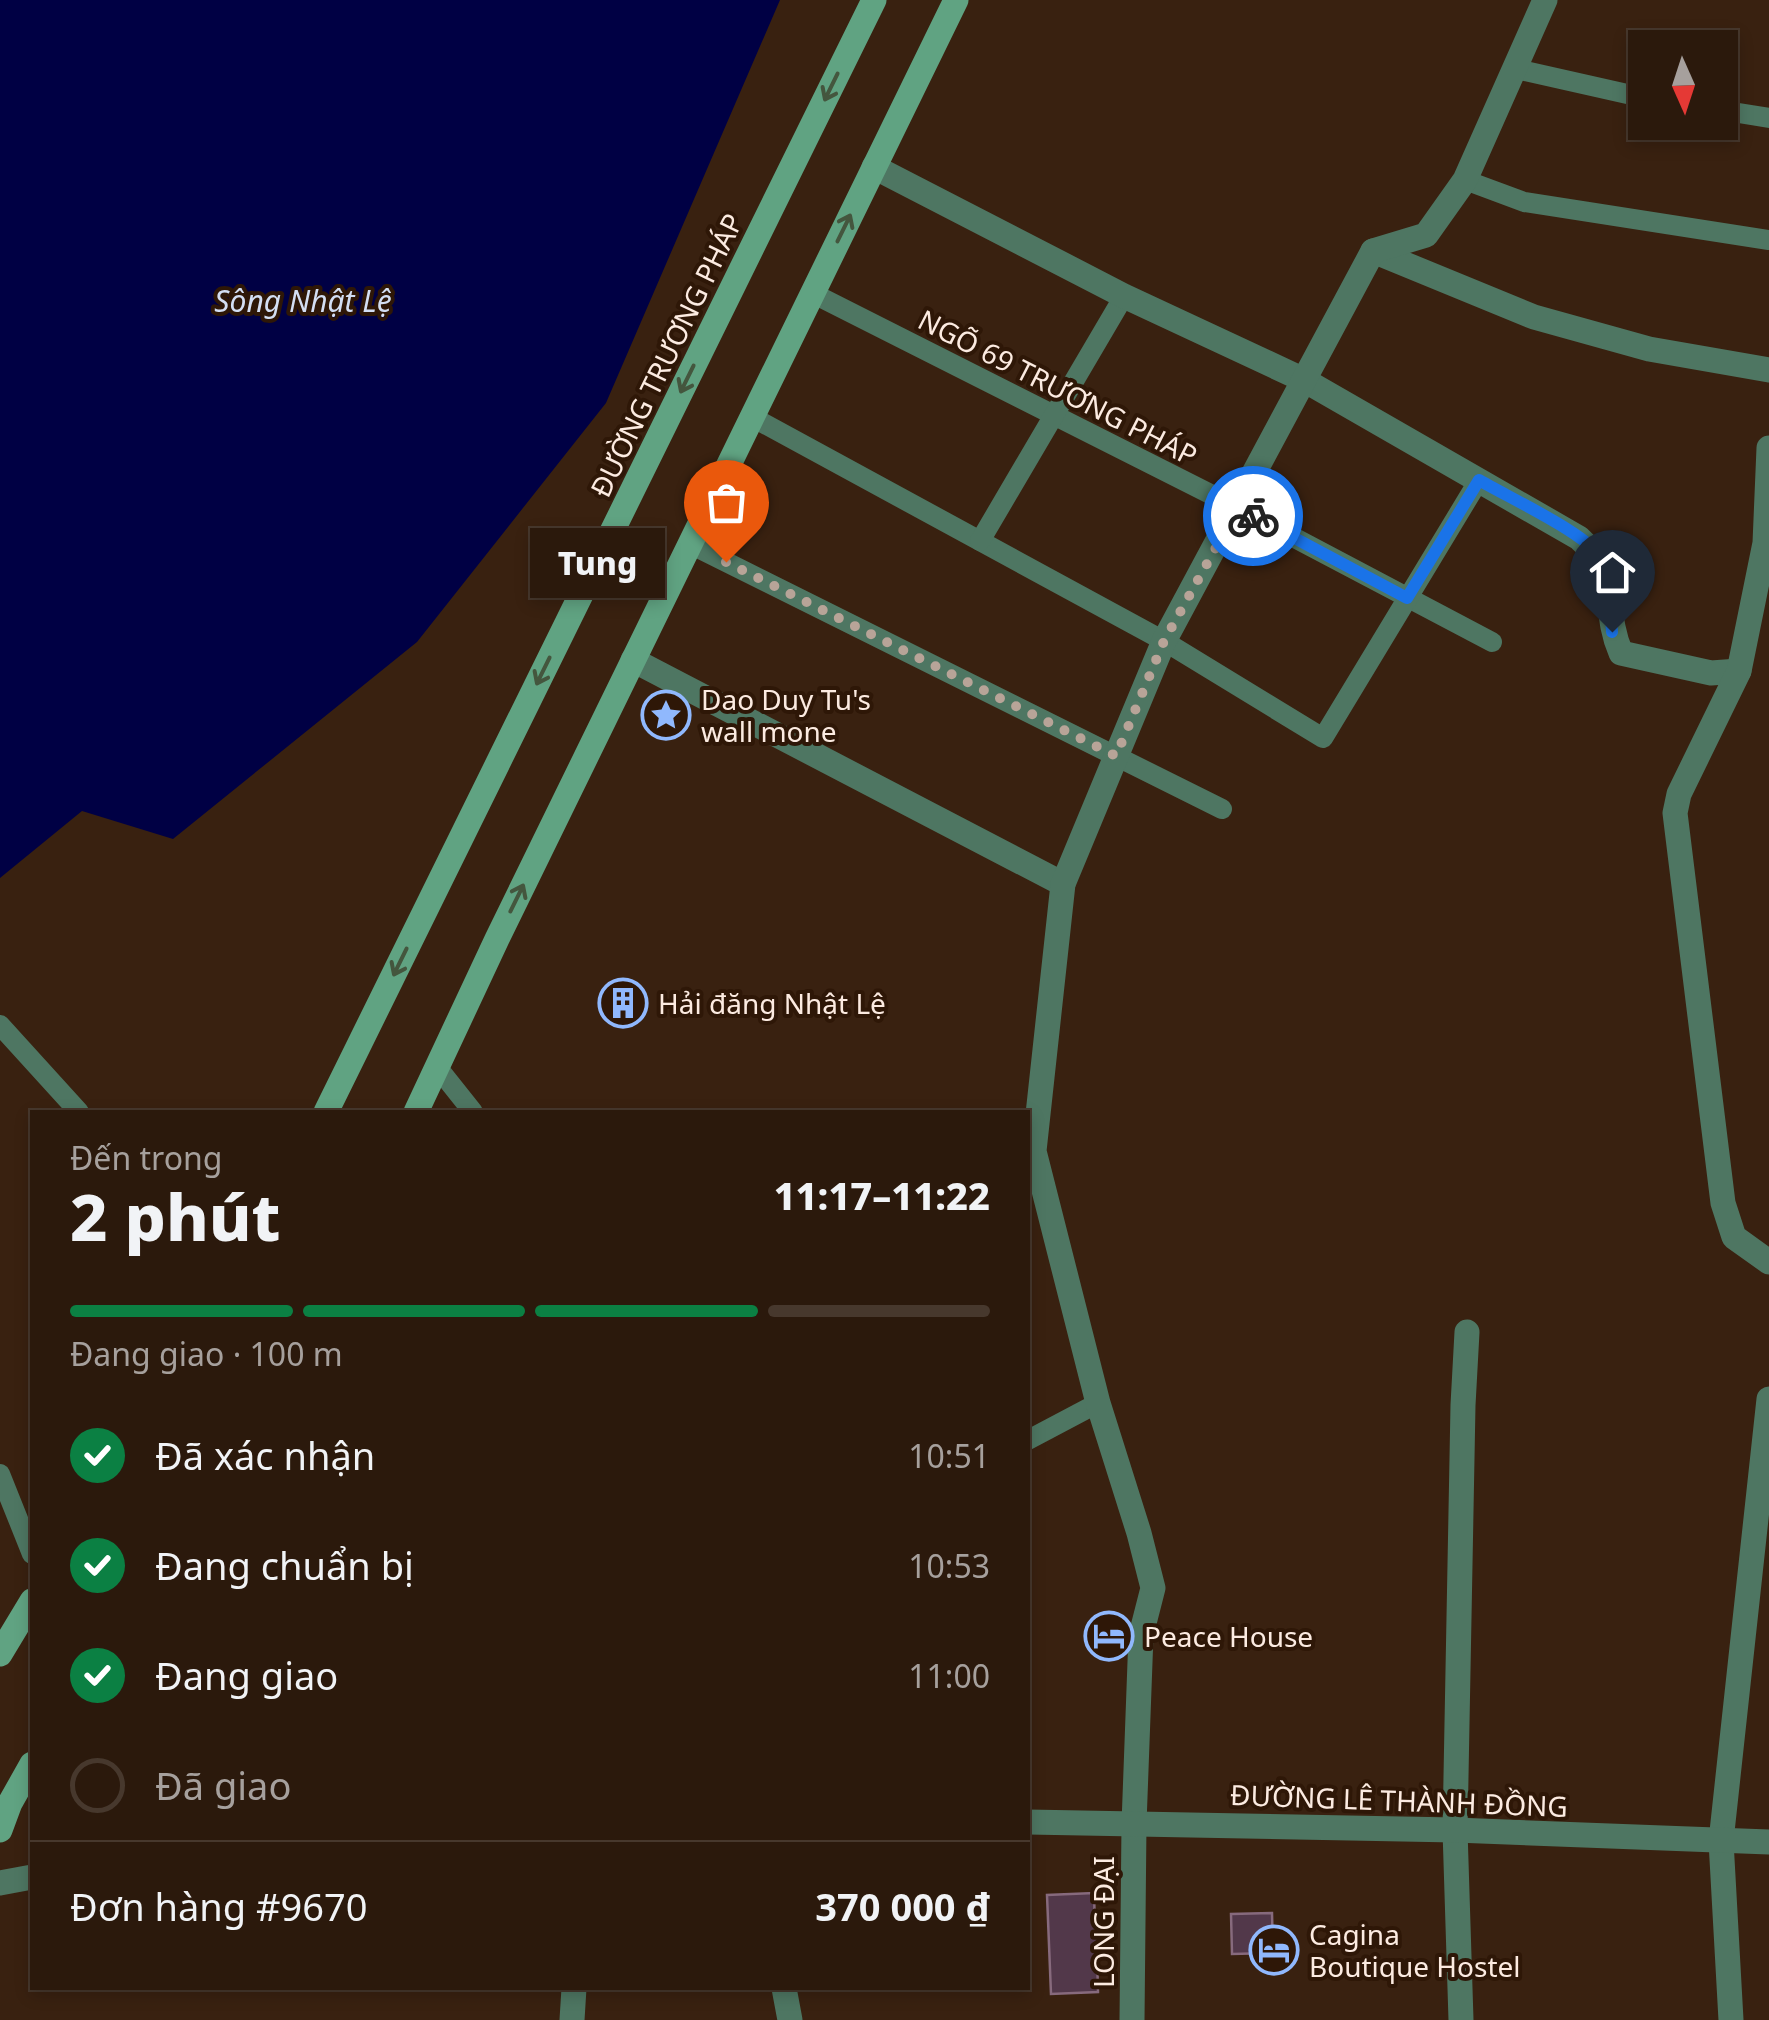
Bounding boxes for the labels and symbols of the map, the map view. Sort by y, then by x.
north arrow [1628,30,1738,140]
one-way arrow [820,72,839,102]
street label: ĐƯỜNG TRƯƠNG PHÁP [581,207,751,503]
one-way arrow [835,214,854,244]
water label: Sông Nhật Lệ [214,280,392,321]
street label: NGÕ 69 TRƯƠNG PHÁP [912,300,1204,474]
one-way arrow [677,364,696,393]
pin [684,460,769,563]
courier [1203,466,1303,566]
callout: Tung [531,527,666,597]
pin [1570,530,1655,633]
one-way arrow [533,655,552,685]
place label: Dao Duy Tu's wall mone [701,680,871,750]
place icon: Dao Duy Tu's wall mone [640,689,692,741]
one-way arrow [508,883,527,913]
one-way arrow [390,947,409,976]
building icon: Hải đăng Nhật Lệ [597,977,649,1029]
place label: Hải đăng Nhật Lệ [658,984,886,1022]
hotel icon: Peace House [1083,1610,1135,1662]
place label: Peace House [1144,1617,1313,1655]
street label: ĐƯỜNG LÊ THÀNH ĐỒNG [1229,1775,1569,1825]
street label: LONG ĐẠI [1084,1856,1122,1988]
place label: Cagina Boutique Hostel [1309,1915,1521,1985]
hotel icon: Cagina Boutique Hostel [1248,1924,1300,1976]

